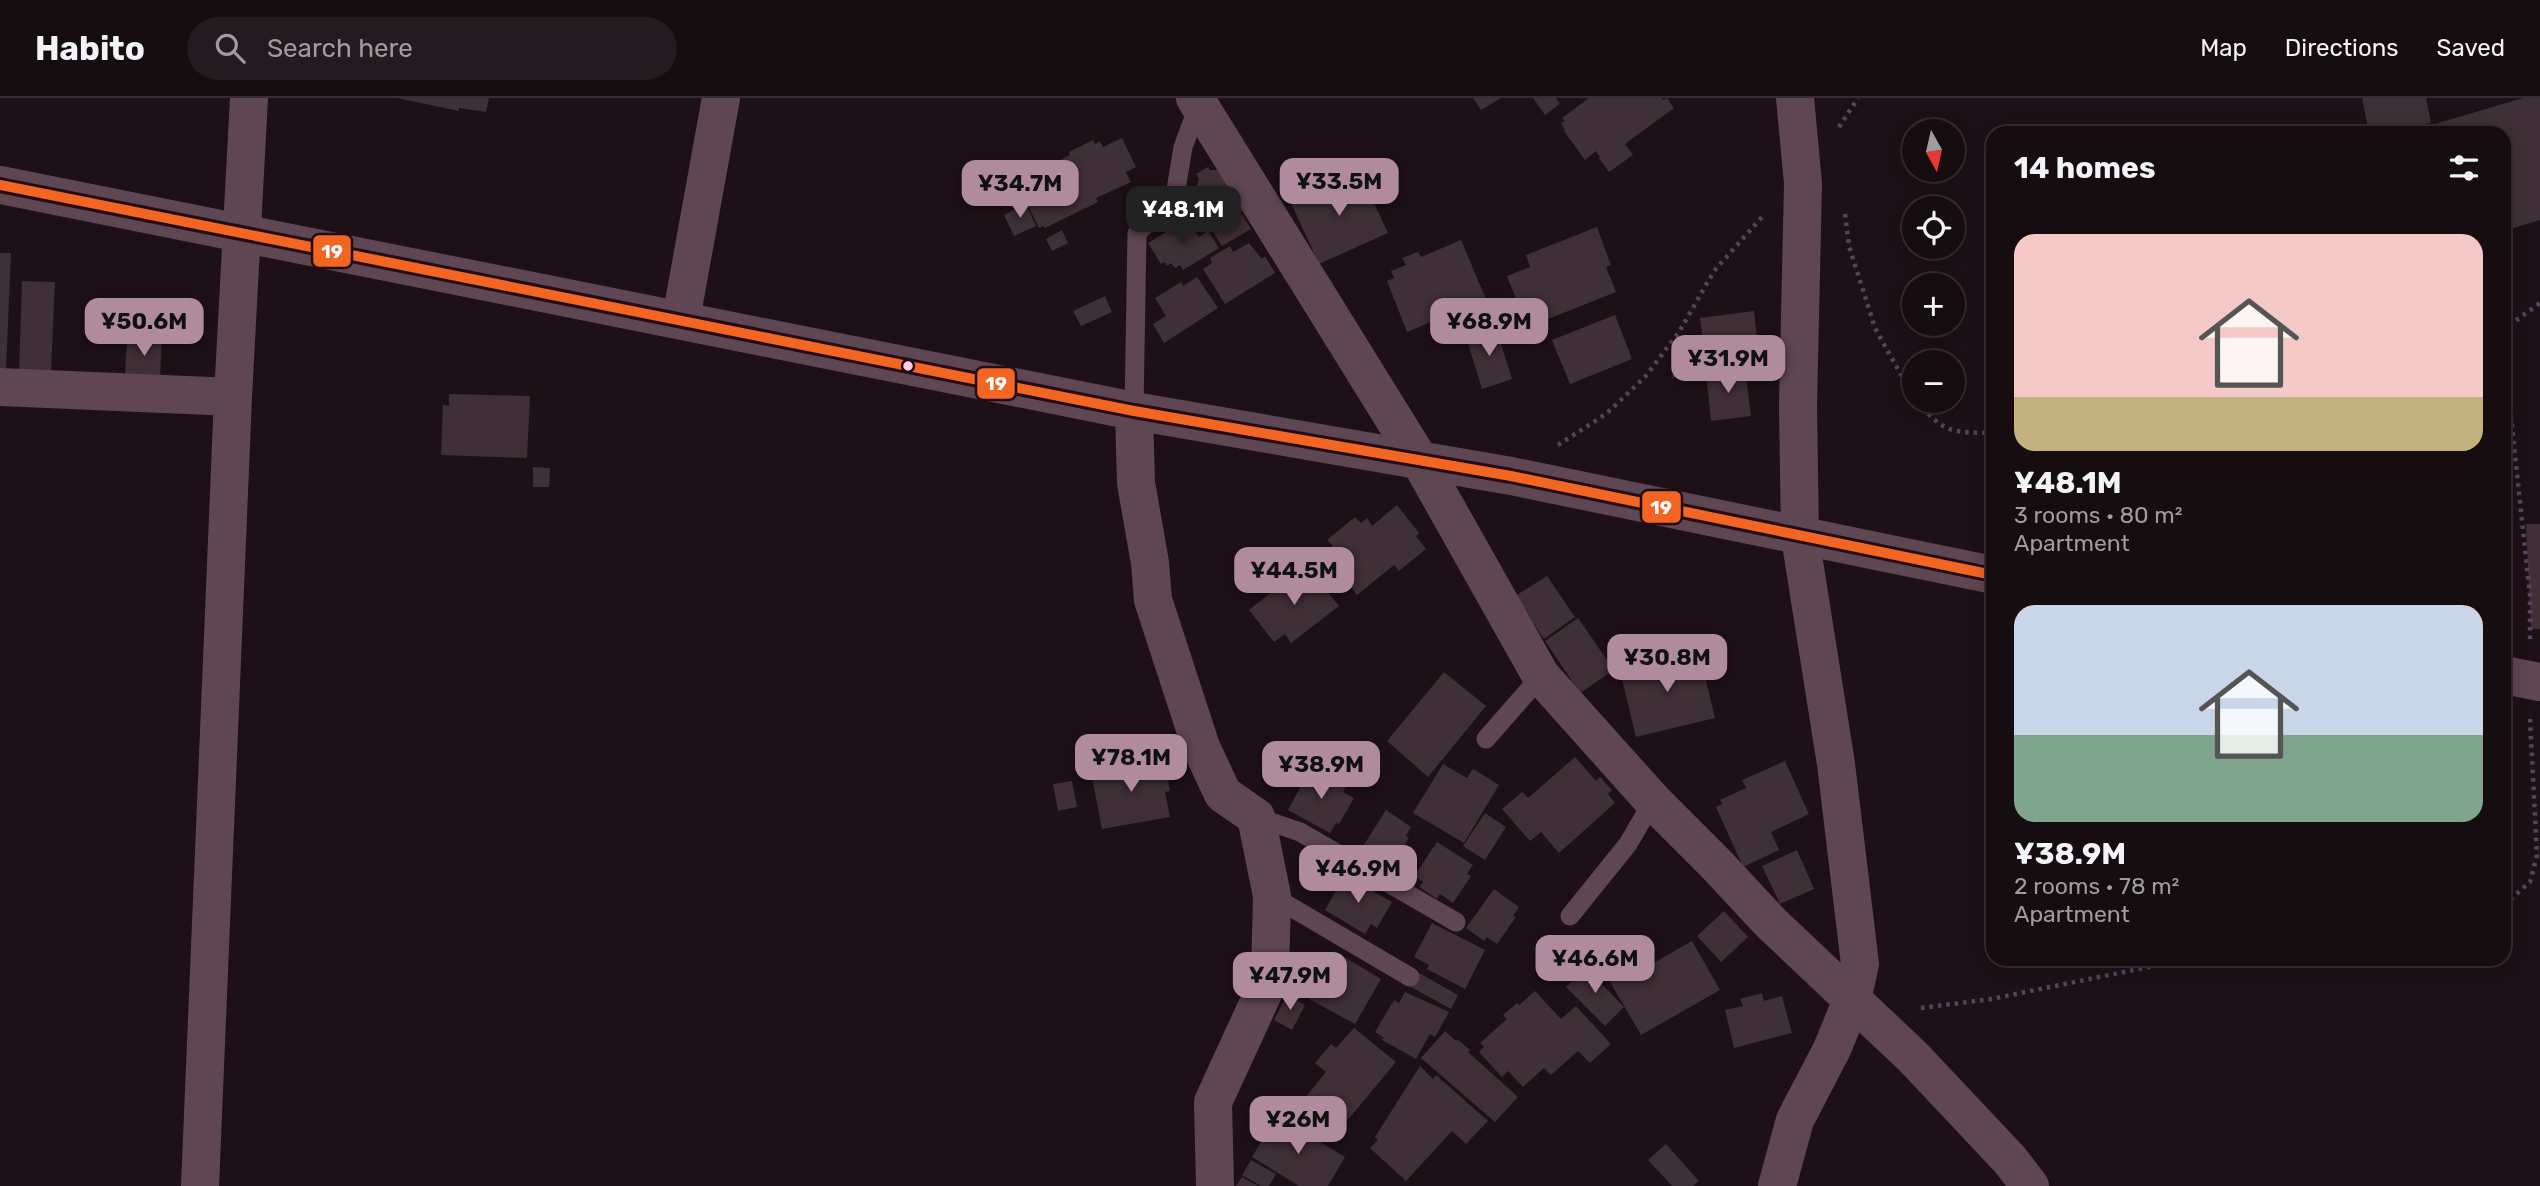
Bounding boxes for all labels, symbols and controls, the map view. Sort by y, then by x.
search box [187,17,677,80]
text: Habito [35,29,145,68]
icon: search [211,29,249,67]
text: Search here [267,33,413,64]
text: Map [2200,34,2247,62]
text: Directions [2285,34,2398,62]
text: Saved [2436,34,2505,62]
north arrow [1902,119,1965,182]
map controls [1902,119,1965,413]
icon: filters [2445,149,2483,187]
text: 14 homes [2014,150,2156,186]
pin: ¥33.5M [1282,158,1396,218]
pin: ¥34.7M [963,160,1077,220]
text: ¥33.5M [1296,167,1382,195]
text: ¥34.7M [978,169,1062,197]
pin: ¥48.1M [1126,186,1240,246]
text: ¥48.1M [1142,195,1224,223]
button: locate [1902,196,1965,259]
line badge: 19 [312,234,352,268]
text: 19 [321,240,343,263]
button: + [1902,273,1965,336]
icon: home [2186,280,2312,406]
pin: ¥50.6M [87,299,201,358]
pin: ¥68.9M [1432,299,1546,358]
text: ¥50.6M [101,307,187,335]
text: ¥68.9M [1446,307,1532,335]
pin: ¥31.9M [1671,336,1785,395]
text: ¥31.9M [1687,344,1769,372]
button: − [1902,350,1965,413]
unlabelled marker [901,359,915,373]
line badge: 19 [976,367,1016,400]
text: 19 [985,372,1007,395]
text: ¥48.1M [2014,465,2122,501]
line badge: 19 [1641,490,1682,524]
text: 19 [1650,496,1672,519]
text: 3 rooms · 80 m² [2014,501,2183,529]
text: Apartment [2014,529,2130,557]
pin: ¥44.5M [1237,547,1351,607]
text: ¥44.5M [1250,556,1338,584]
pin: ¥30.8M [1610,634,1724,694]
text: ¥30.8M [1623,643,1711,671]
icon: home [2186,651,2312,777]
pin: ¥78.1M [1074,734,1188,794]
pin: ¥38.9M [1264,742,1378,801]
text: ¥78.1M [1091,743,1171,771]
text: ¥38.9M [1278,750,1364,778]
text: ¥38.9M [2014,836,2126,872]
pin: ¥46.9M [1301,846,1415,905]
text: ¥46.9M [1315,854,1401,882]
text: 2 rooms · 78 m² [2014,872,2179,900]
text: Apartment [2014,900,2130,928]
pin: ¥46.6M [1538,936,1652,995]
text: ¥46.6M [1552,944,1638,972]
pin: ¥47.9M [1233,953,1347,1012]
text: ¥47.9M [1249,961,1331,989]
pin: ¥26M [1257,1096,1339,1156]
text: ¥26M [1266,1105,1330,1133]

